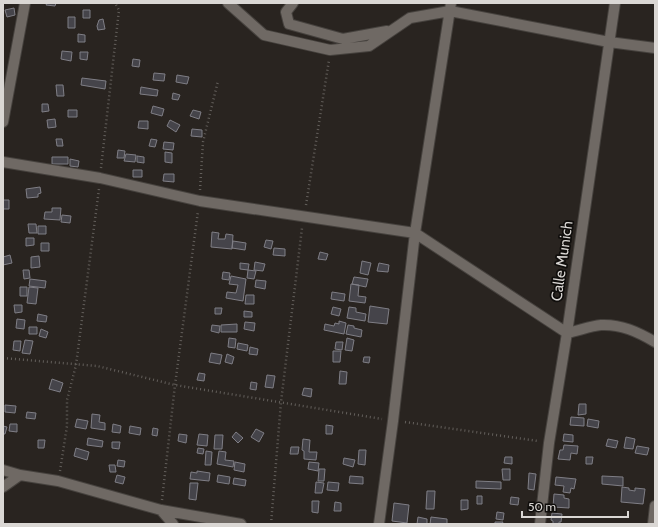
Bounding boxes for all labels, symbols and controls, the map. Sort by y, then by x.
street label: Calle Munich [547,220,577,302]
scale bar [522,493,628,519]
text: 50 m [528,499,556,514]

